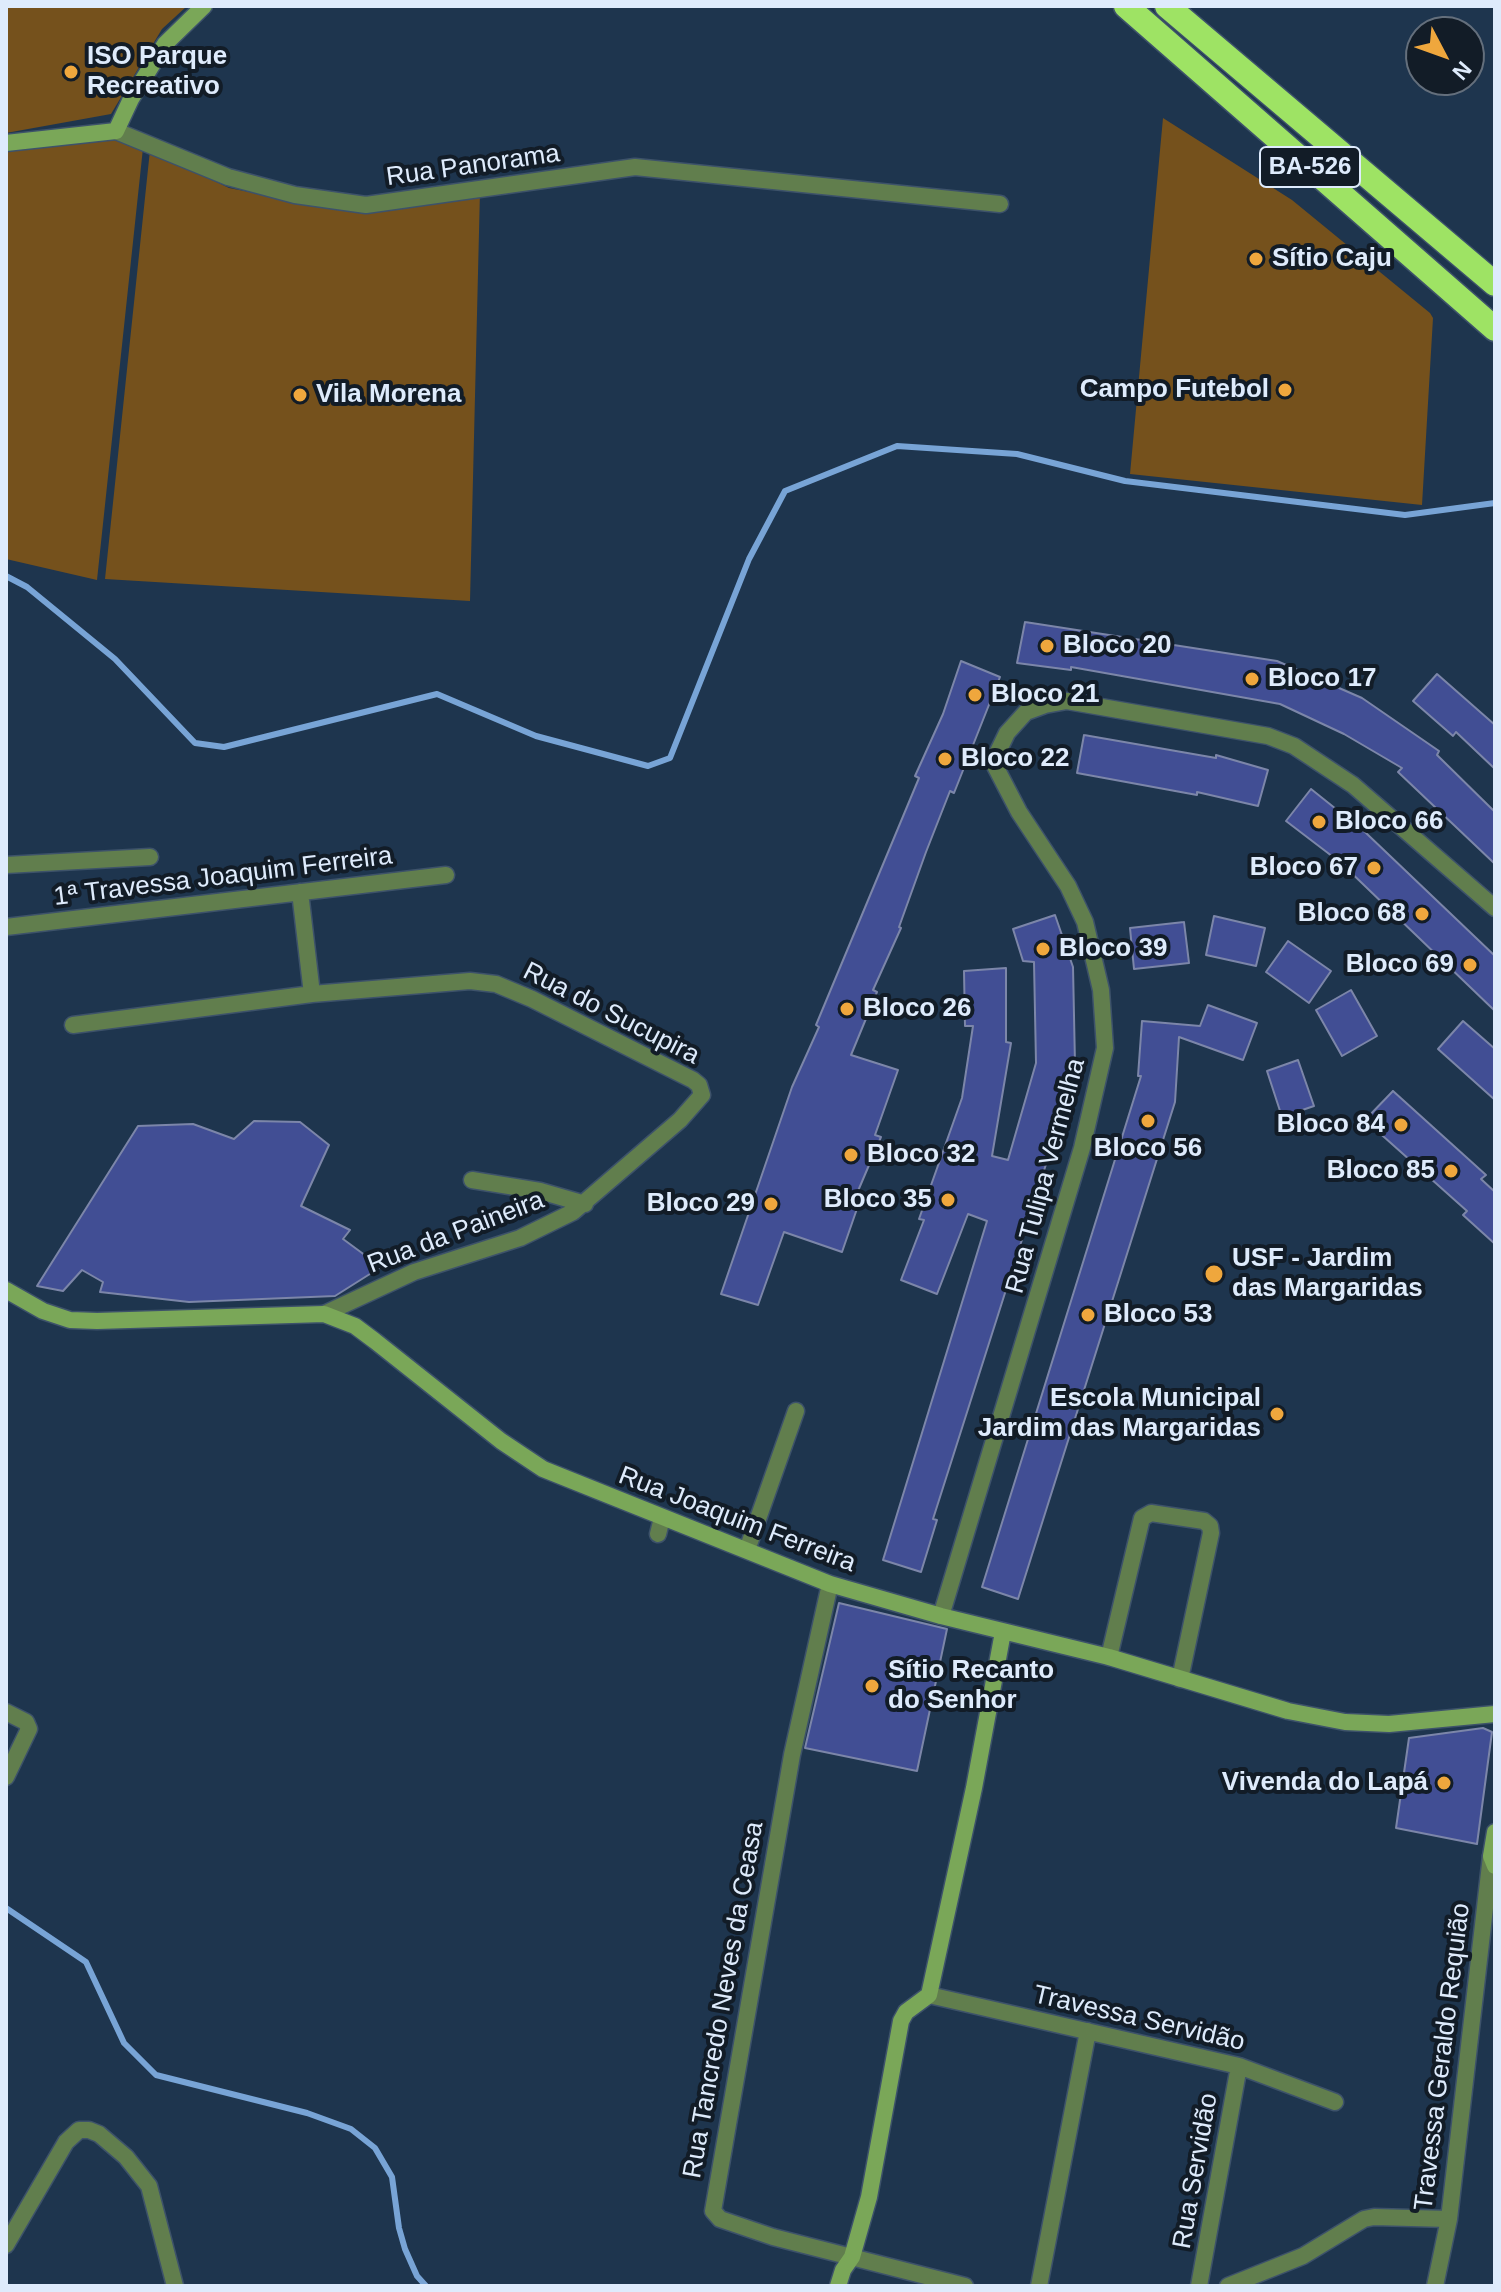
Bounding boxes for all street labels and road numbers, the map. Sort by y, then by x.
street label: Rua Panorama [384,138,562,194]
road number: BA-526 [1260,147,1360,187]
street label: 1ª Travessa Joaquim Ferreira [52,841,394,913]
street label: Rua do Sucupira [518,956,704,1072]
street label: Rua Tulipa Vermelha [1000,1055,1092,1297]
street label: Rua da Paineira [363,1185,549,1281]
street label: Rua Joaquim Ferreira [614,1460,860,1580]
street label: Rua Tancredo Neves da Ceasa [677,1819,771,2181]
street label: Travessa Geraldo Requião [1409,1901,1477,2213]
street label: Travessa Servidão [1030,1980,1248,2058]
street label: Rua Servidão [1167,2091,1225,2251]

